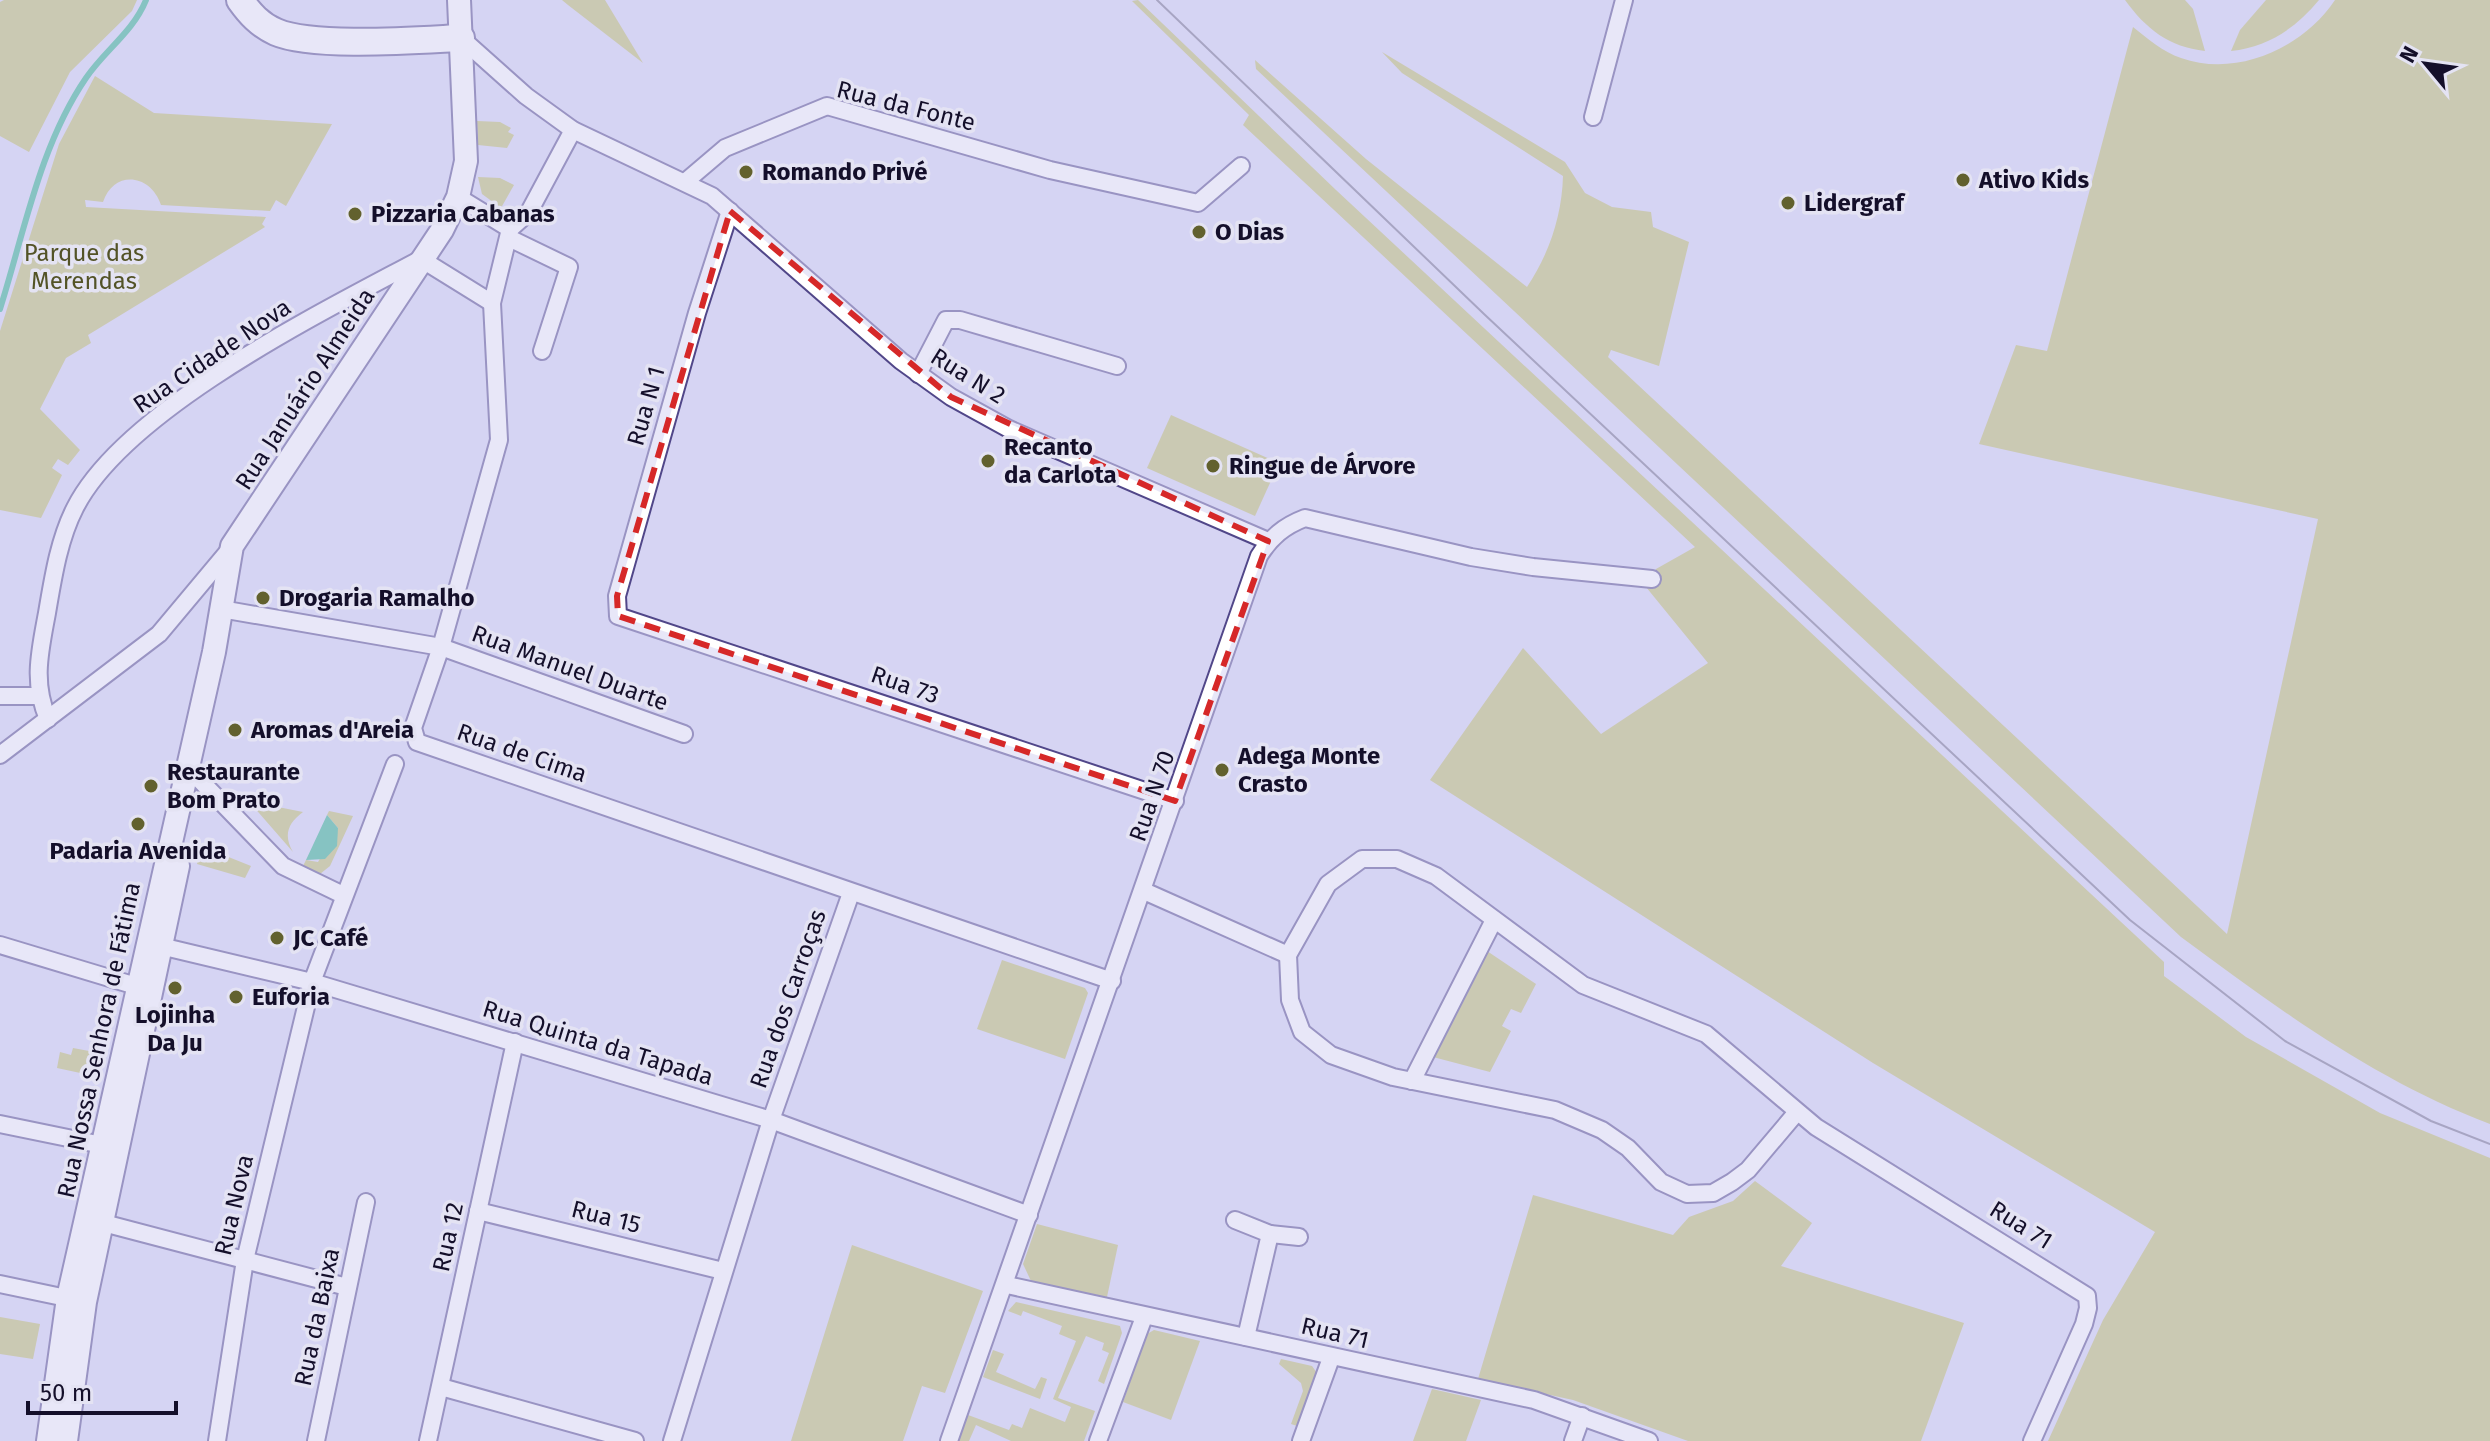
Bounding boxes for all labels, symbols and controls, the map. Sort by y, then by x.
north arrow [2386,24,2466,104]
text: N [2394,42,2424,67]
street label: Rua da Fonte [834,75,978,137]
place label: Romando Privé [762,158,928,186]
marker: Romando Privé [737,163,755,181]
place label: Ativo Kids [1978,166,2089,194]
marker: Ativo Kids [1954,171,1972,189]
place label: Lidergraf [1804,189,1906,217]
marker: Lidergraf [1779,194,1797,212]
place label: Pizzaria Cabanas [371,200,555,228]
marker: Pizzaria Cabanas [346,205,364,223]
place label: O Dias [1215,218,1285,246]
marker: O Dias [1190,223,1208,241]
park label: Parque das Merendas [24,239,144,295]
street label: Rua Januário Almeida [229,283,381,495]
street label: Rua Cidade Nova [128,293,296,419]
street label: Rua N 2 [926,342,1010,410]
street label: Rua N 1 [621,363,671,449]
place label: Recanto da Carlota [1004,433,1117,489]
place label: Ringue de Árvore [1229,451,1415,480]
marker: Recanto da Carlota [979,452,997,470]
marker: Ringue de Árvore [1204,457,1222,475]
place label: Drogaria Ramalho [279,584,475,612]
marker: Drogaria Ramalho [254,589,272,607]
street label: Rua Manuel Duarte [468,619,672,717]
street label: Rua 73 [867,660,943,710]
place label: Aromas d'Areia [250,716,414,744]
street label: Rua de Cima [453,718,591,788]
marker: Aromas d'Areia [226,721,244,739]
place label: Adega Monte Crasto [1237,742,1380,798]
street label: Rua N 70 [1123,747,1181,845]
place label: Restaurante Bom Prato [167,758,300,814]
marker: Adega Monte Crasto [1213,761,1231,779]
marker: Restaurante Bom Prato [142,777,160,795]
marker: Padaria Avenida [129,815,147,833]
place label: Padaria Avenida [50,837,226,865]
street label: Rua Nossa Senhora de Fátima [52,880,146,1200]
street label: Rua dos Carroças [744,906,832,1092]
place label: JC Café [292,924,368,952]
marker: JC Café [268,929,286,947]
marker: Lojinha Da Ju [166,979,184,997]
place label: Euforia [252,983,330,1011]
marker: Euforia [227,988,245,1006]
street label: Rua Quinta da Tapada [479,995,717,1091]
place label: Lojinha Da Ju [135,1001,215,1057]
street label: Rua Nova [209,1152,259,1258]
street label: Rua 15 [568,1195,644,1239]
street label: Rua 71 [1985,1195,2057,1255]
street label: Rua 12 [427,1200,469,1274]
street label: Rua da Baixa [289,1245,345,1389]
street label: Rua 71 [1298,1312,1372,1354]
scale bar [28,1365,176,1415]
text: 50 m [40,1379,92,1407]

